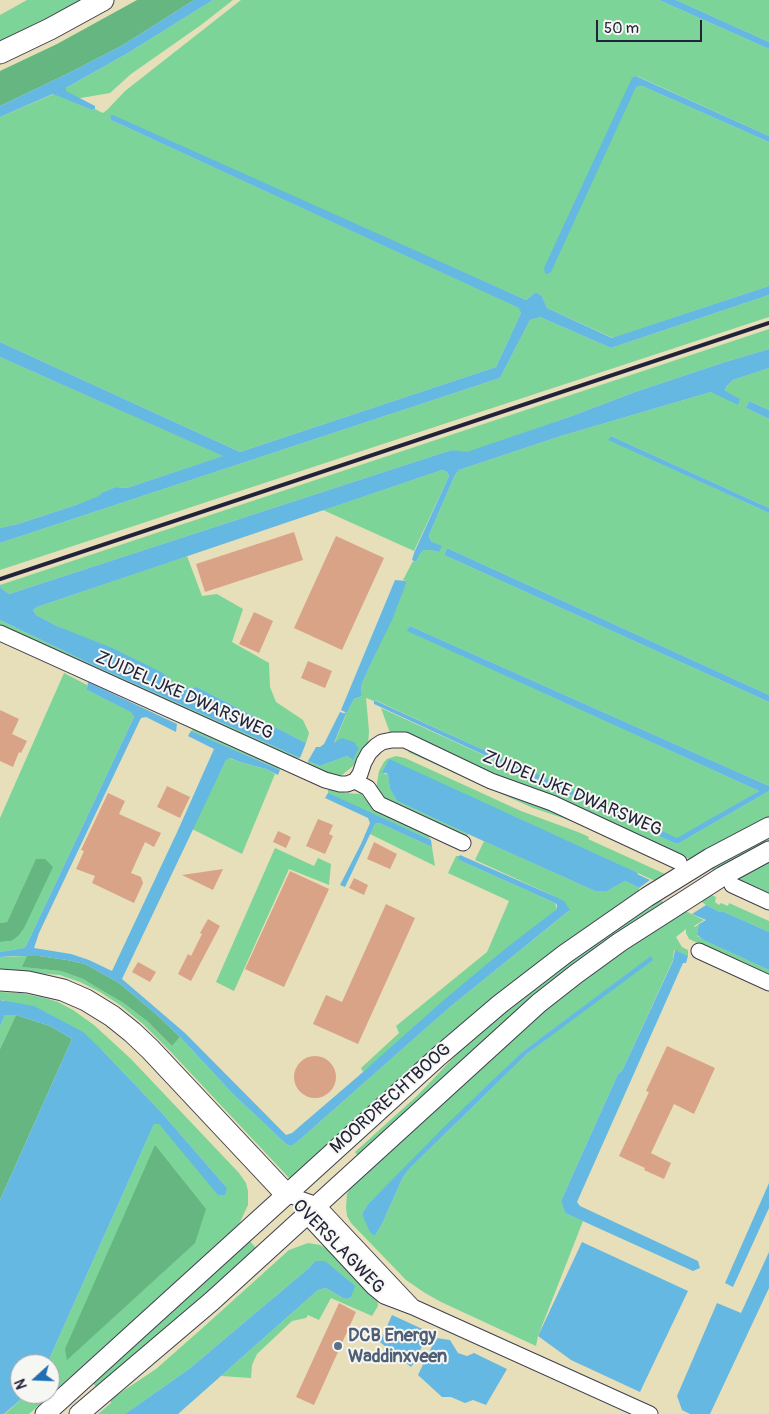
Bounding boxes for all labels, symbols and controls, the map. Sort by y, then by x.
scale bar [599,10,705,42]
text: 50 m [604,19,639,38]
street label: ZUIDELIJKE DWARSWEG [92,647,276,745]
street label: ZUIDELIJKE DWARSWEG [479,746,665,842]
street label: MOORDRECHTBOOG [326,1039,456,1159]
street label: OVERSLAGWEG [288,1195,388,1299]
place label: DCB Energy Waddinxveen [348,1325,447,1368]
marker: DCB Energy Waddinxveen [332,1340,344,1352]
north arrow [10,1354,60,1404]
text: N [12,1377,31,1391]

